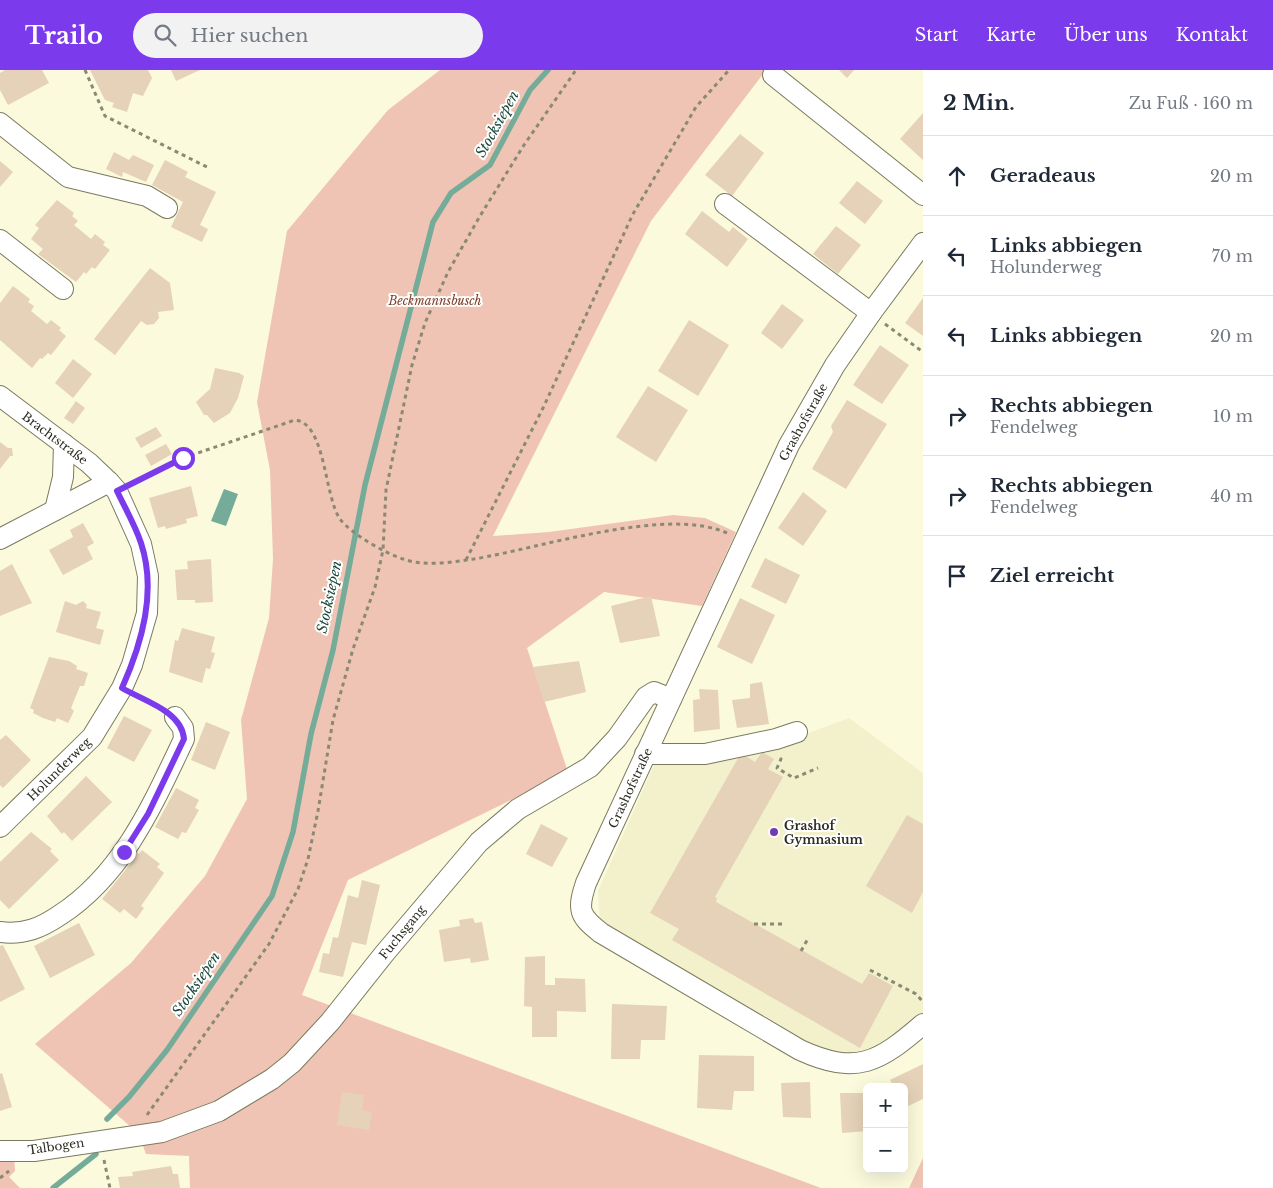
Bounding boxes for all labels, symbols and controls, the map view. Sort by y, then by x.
search box [133,13,483,58]
text: Trailo [25,21,103,50]
icon: search [151,21,179,49]
text: Hier suchen [191,24,308,47]
text: Start [915,24,958,46]
text: Karte [986,24,1036,46]
text: Über uns [1064,24,1148,46]
text: Kontakt [1176,24,1248,46]
water label: Stocksiepen [471,87,523,160]
text: 2 Min. [943,90,1015,116]
text: Zu Fuß · 160 m [1129,93,1253,113]
icon: ahead [943,162,971,190]
text: Geradeaus [990,164,1096,187]
text: 20 m [1210,166,1253,186]
text: Links abbiegen [990,234,1142,257]
icon: left [943,242,971,270]
text: 70 m [1212,246,1253,266]
text: Holunderweg [990,257,1102,277]
park label: Beckmannsbusch [388,293,482,308]
icon: left [943,322,971,350]
text: Links abbiegen [990,324,1142,347]
text: 20 m [1210,326,1253,346]
street label: Grashofstraße [775,380,831,464]
text: Rechts abbiegen [990,394,1153,417]
icon: right [943,402,971,430]
text: 10 m [1213,406,1253,426]
street label: Brachtstraße [19,408,91,468]
text: Fendelweg [990,417,1077,437]
route start [172,447,195,470]
text: Rechts abbiegen [990,474,1153,497]
icon: right [943,482,971,510]
text: 40 m [1210,486,1253,506]
text: Fendelweg [990,497,1077,517]
water label: Stocksiepen [313,559,345,635]
icon: arrive [943,562,971,590]
text: Ziel erreicht [990,564,1114,587]
street label: Holunderweg [24,734,94,804]
street label: Grashofstraße [605,745,655,830]
place label: Grashof Gymnasium [784,818,863,847]
marker: Grashof Gymnasium [768,826,780,838]
route end [113,841,136,864]
street label: Fuchsgang [376,901,429,962]
water label: Stocksiepen [168,948,224,1019]
map controls [863,1083,908,1173]
button: + [863,1083,908,1128]
button: − [863,1128,908,1173]
street label: Talbogen [27,1135,85,1157]

